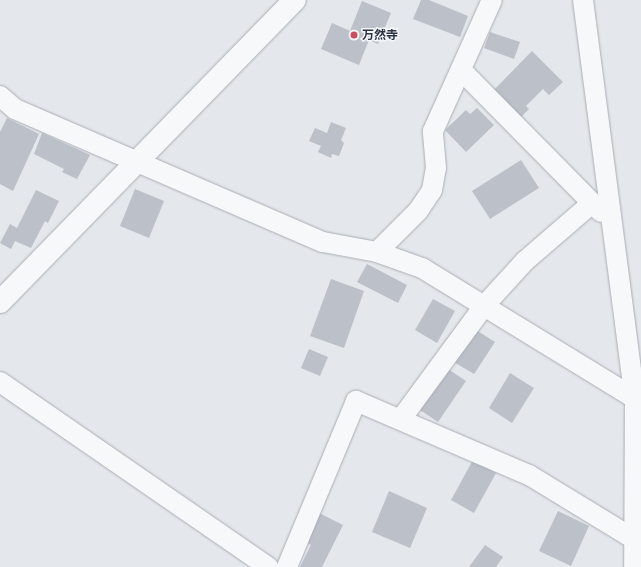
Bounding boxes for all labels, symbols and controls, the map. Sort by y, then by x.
place label: 万然寺 [362,28,398,42]
marker: 万然寺 [349,30,359,40]

